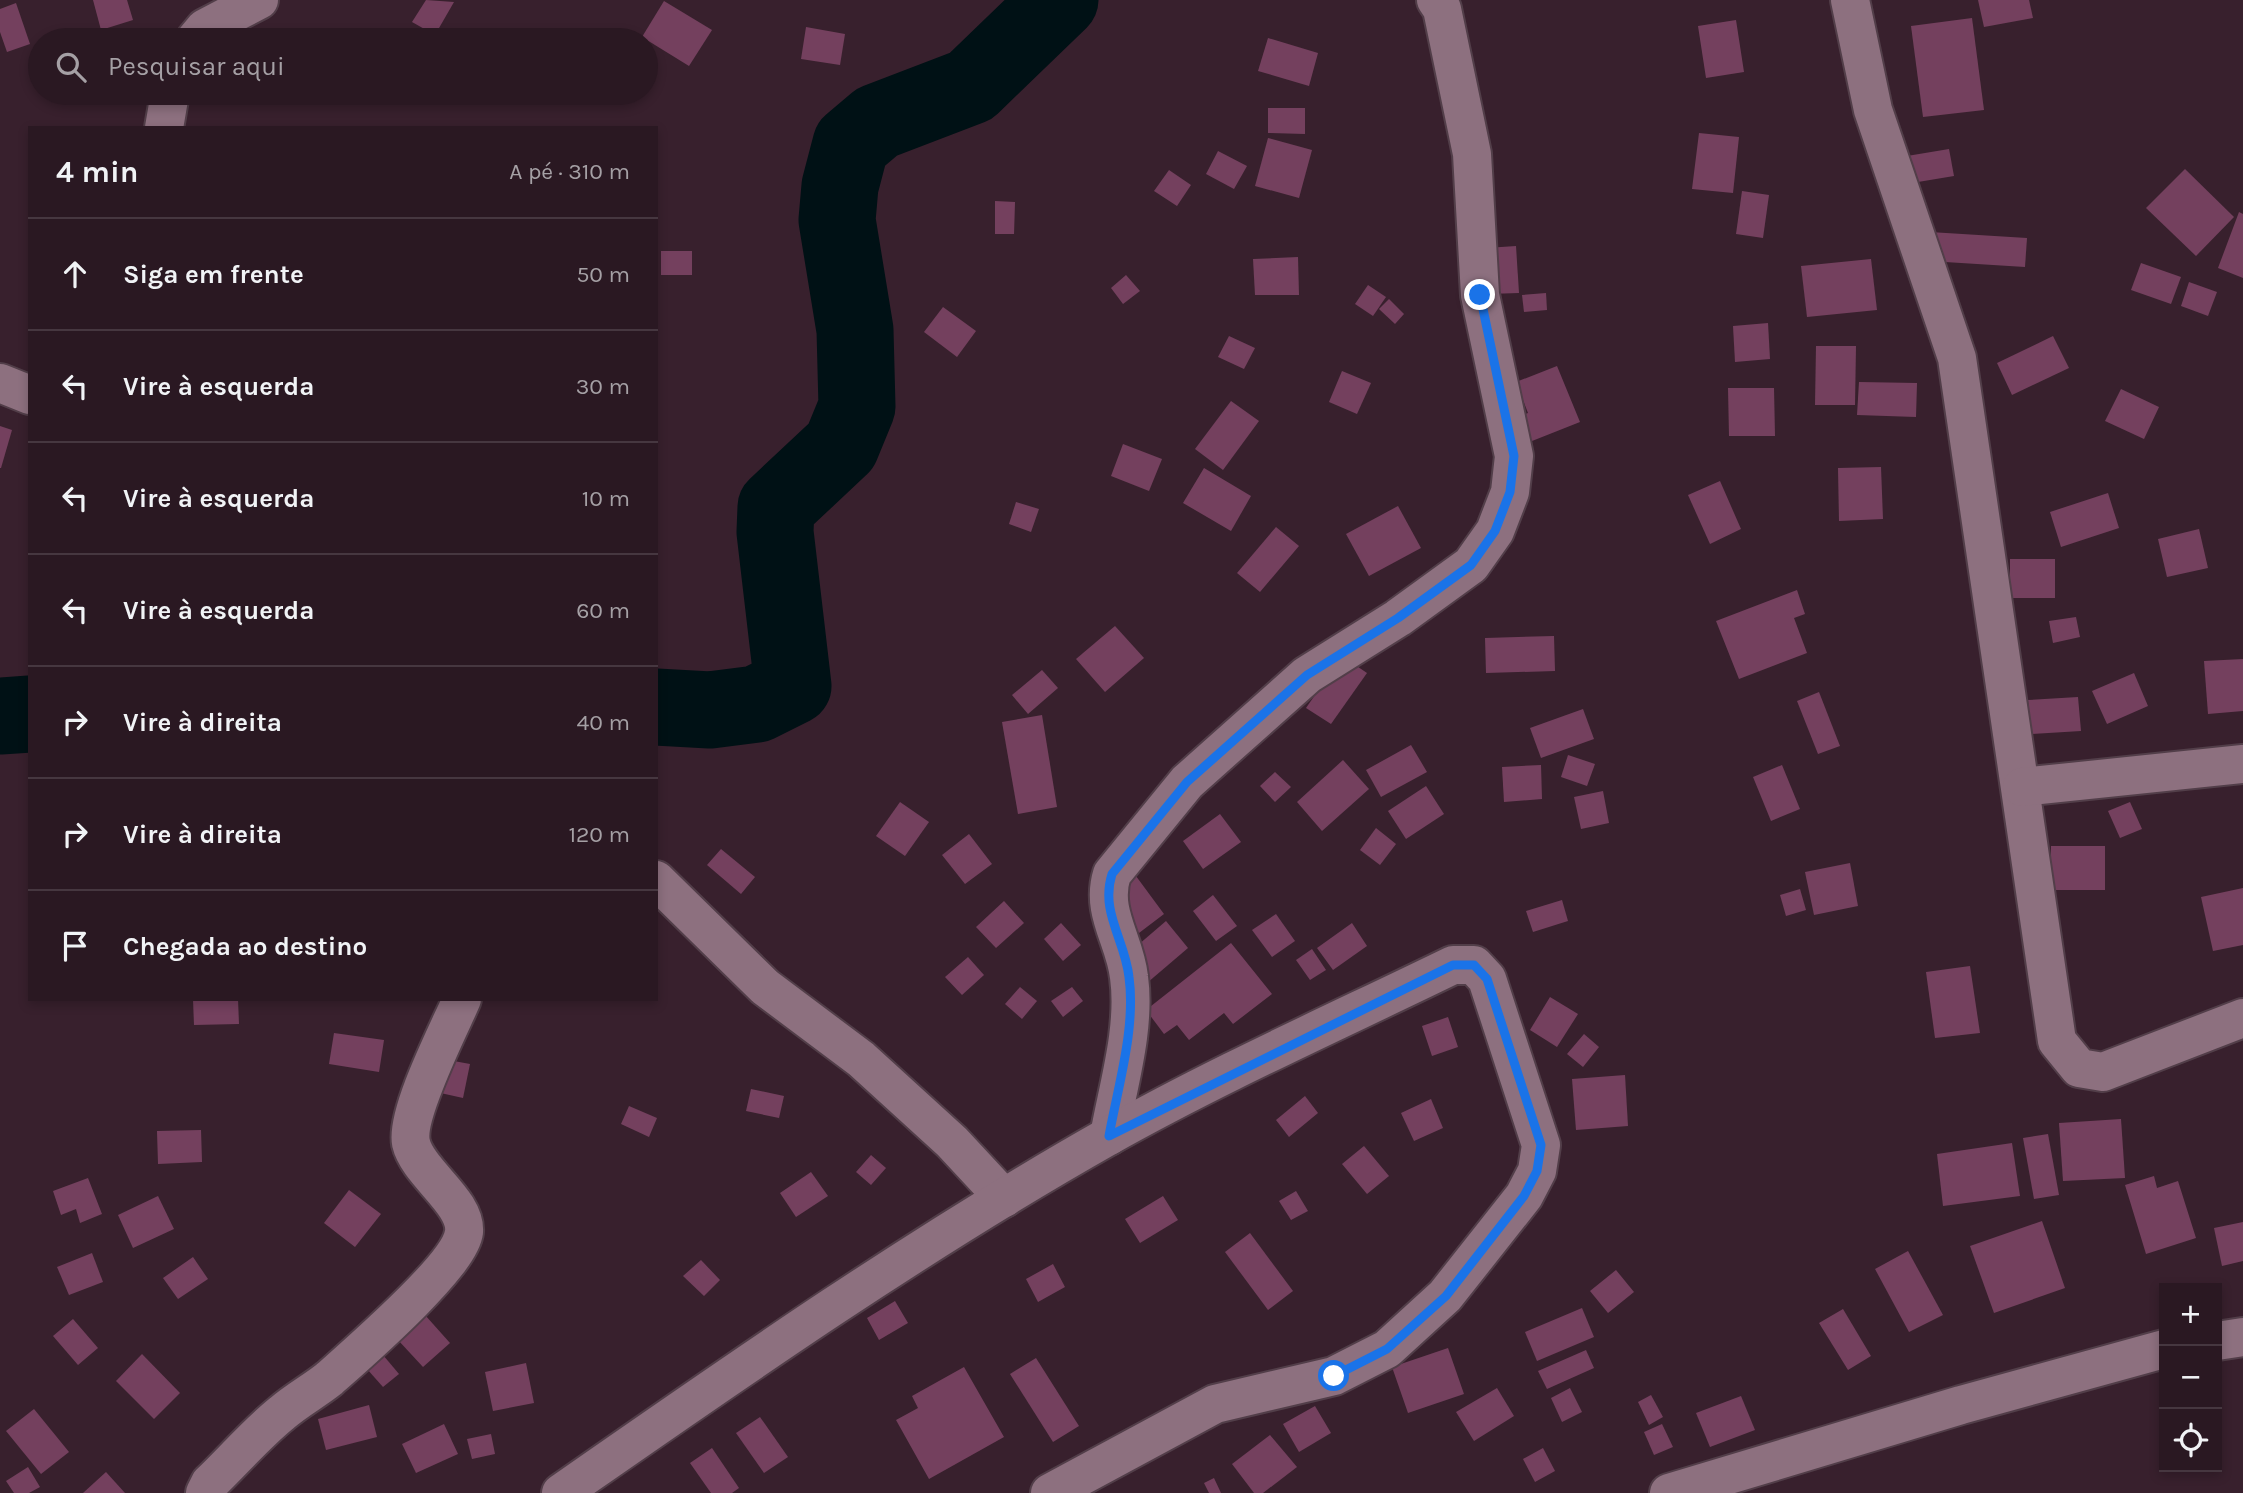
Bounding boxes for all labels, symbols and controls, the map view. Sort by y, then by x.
search box [28,28,658,105]
icon: search [52,48,90,86]
text: Pesquisar aqui [108,51,285,82]
text: 4 min [56,154,138,190]
text: A pé · 310 m [509,158,630,185]
icon: ahead [56,255,94,293]
text: Siga em frente [123,259,304,290]
text: 50 m [576,261,630,288]
route end [1464,279,1495,310]
icon: left [56,367,94,405]
text: Vire à esquerda [123,371,314,402]
text: 30 m [576,373,630,400]
icon: left [56,479,94,517]
text: Vire à esquerda [123,483,314,514]
text: 10 m [582,485,630,512]
icon: left [56,591,94,629]
text: Vire à esquerda [123,595,314,626]
text: 60 m [576,597,630,624]
icon: right [56,703,94,741]
text: Vire à direita [123,707,282,738]
text: 40 m [577,709,630,736]
icon: right [56,815,94,853]
text: Vire à direita [123,819,282,850]
text: 120 m [568,821,630,848]
icon: arrive [56,927,94,965]
text: Chegada ao destino [123,931,367,962]
map controls [2159,1283,2222,1472]
button: + [2159,1283,2222,1346]
button: − [2159,1346,2222,1409]
route start [1318,1360,1349,1391]
button: locate [2159,1409,2222,1472]

